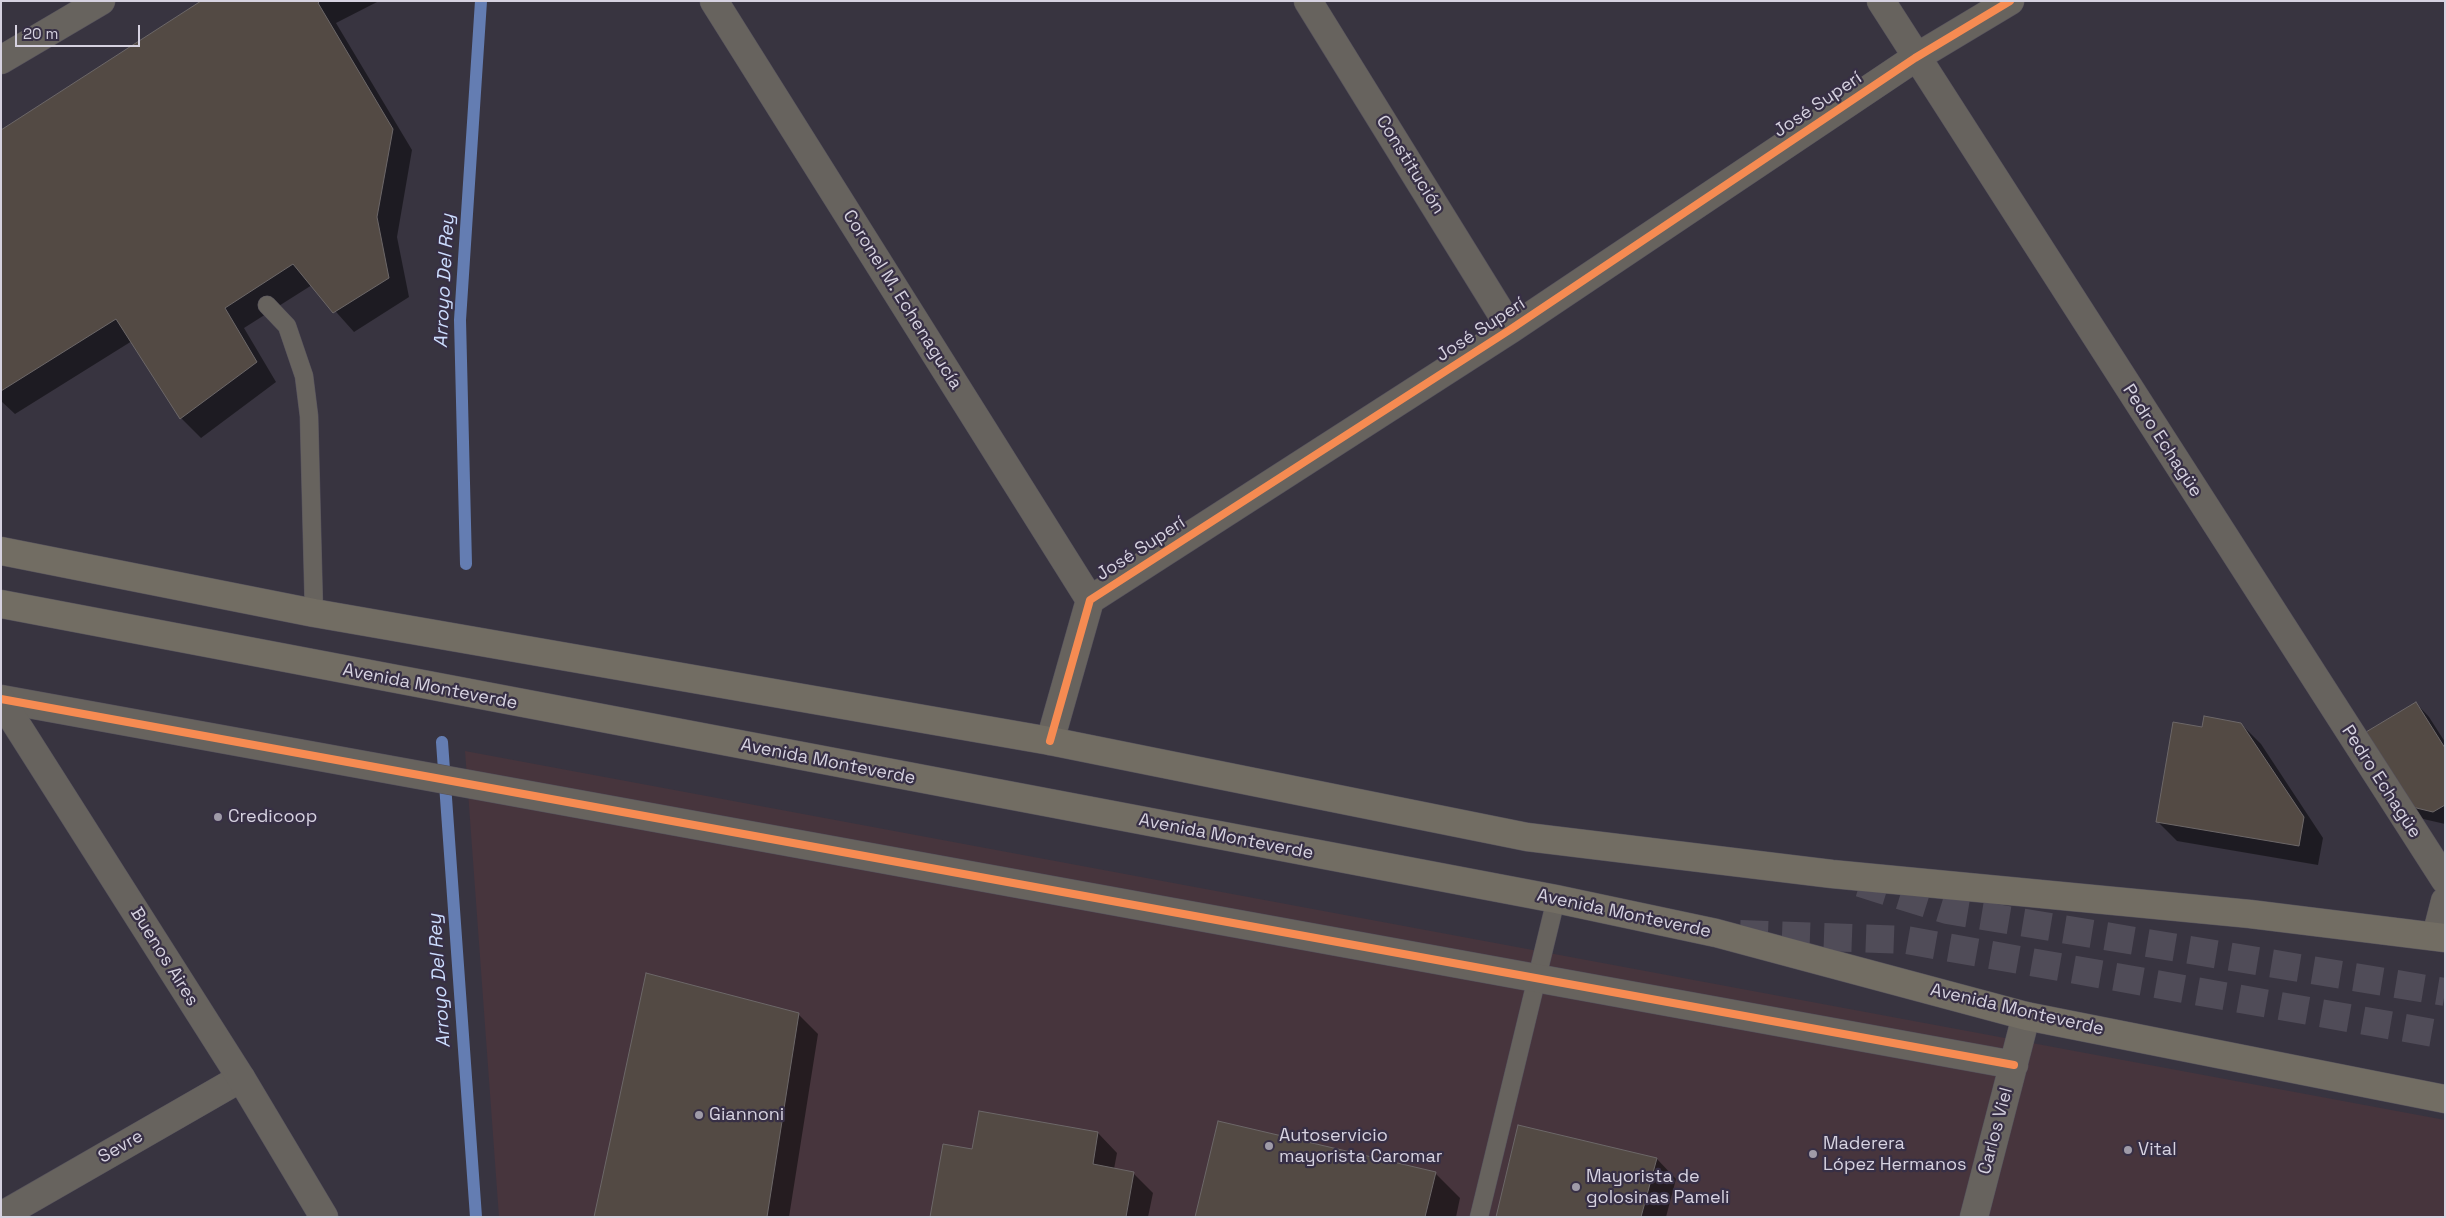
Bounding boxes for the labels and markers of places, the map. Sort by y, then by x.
place label: Credicoop [228,806,317,828]
marker: Credicoop [212,811,224,823]
place label: Giannoni [709,1104,784,1126]
marker: Giannoni [693,1109,705,1121]
place label: Autoservicio mayorista Caromar [1279,1125,1443,1168]
place label: Maderera López Hermanos [1823,1133,1967,1176]
place label: Vital [2138,1139,2177,1161]
marker: Autoservicio mayorista Caromar [1263,1140,1275,1152]
marker: Vital [2122,1144,2134,1156]
marker: Maderera López Hermanos [1807,1148,1819,1160]
place label: Mayorista de golosinas Pameli [1586,1166,1729,1208]
marker: Mayorista de golosinas Pameli [1570,1181,1582,1193]

